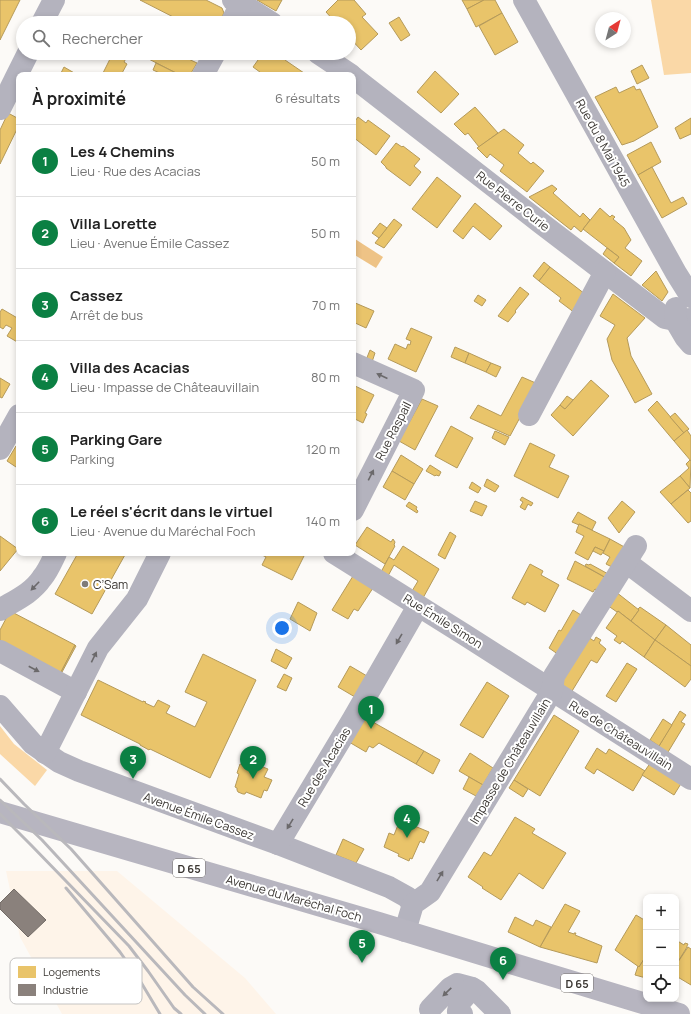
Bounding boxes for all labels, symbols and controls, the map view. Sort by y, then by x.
north arrow [595,12,631,48]
search box [16,16,356,60]
icon: search [30,27,52,49]
text: Rechercher [62,28,143,49]
text: À proximité [32,87,126,110]
text: 6 résultats [275,89,340,107]
street label: Rue du 8 Mai 1945 [572,96,634,190]
text: Les 4 Chemins [70,141,175,162]
text: 1 [42,152,48,170]
text: 50 m [311,152,340,170]
text: Lieu · Rue des Acacias [70,162,201,180]
street label: Rue Pierre Curie [473,167,553,235]
text: Villa Lorette [70,213,157,234]
text: 2 [41,224,49,242]
text: 50 m [311,224,340,242]
text: Lieu · Avenue Émile Cassez [70,234,230,252]
text: Cassez [70,285,123,306]
text: 3 [41,296,49,314]
text: 70 m [312,296,340,314]
text: Arrêt de bus [70,306,143,324]
text: Villa des Acacias [70,357,190,378]
text: 4 [41,368,49,386]
text: 80 m [311,368,340,386]
one-way arrow [376,373,388,379]
text: Lieu · Impasse de Châteauvillain [70,378,259,396]
street label: Rue Raspail [371,399,415,463]
text: Parking Gare [70,429,162,450]
text: 5 [41,440,49,458]
text: 120 m [306,440,340,458]
text: Parking [70,450,114,468]
one-way arrow [367,469,374,481]
text: Le réel s'écrit dans le virtuel [70,501,273,522]
text: 6 [41,512,49,530]
text: 140 m [306,512,340,530]
text: Lieu · Avenue du Maréchal Foch [70,522,255,540]
place label: C’Sam [93,576,128,593]
marker: C’Sam [80,579,90,589]
one-way arrow [30,581,40,591]
street label: Rue Émile Simon [400,590,486,652]
your location [272,618,292,638]
one-way arrow [395,633,402,645]
one-way arrow [90,651,97,662]
one-way arrow [29,666,40,672]
street label: Impasse de Châteauvillain [466,695,554,827]
pin: 1 [358,696,384,729]
street label: Rue de Châteauvillain [566,696,676,774]
street label: Rue des Acacias [294,724,354,810]
pin: 3 [120,746,146,779]
pin: 2 [240,746,266,779]
street label: Avenue Émile Cassez [141,788,257,844]
pin: 4 [394,805,420,838]
one-way arrow [286,819,294,829]
road number: D 65 [173,859,205,877]
street label: Avenue du Maréchal Foch [224,870,364,926]
one-way arrow [436,870,443,882]
map controls [643,894,679,1002]
button: + [643,894,679,930]
pin: 5 [349,930,375,963]
button: − [643,930,679,966]
pin: 6 [490,947,516,980]
legend [10,958,142,1004]
text: Logements [43,964,100,979]
button: locate [643,966,679,1002]
road number: D 65 [561,974,593,992]
text: Industrie [43,982,89,997]
one-way arrow [442,987,452,997]

